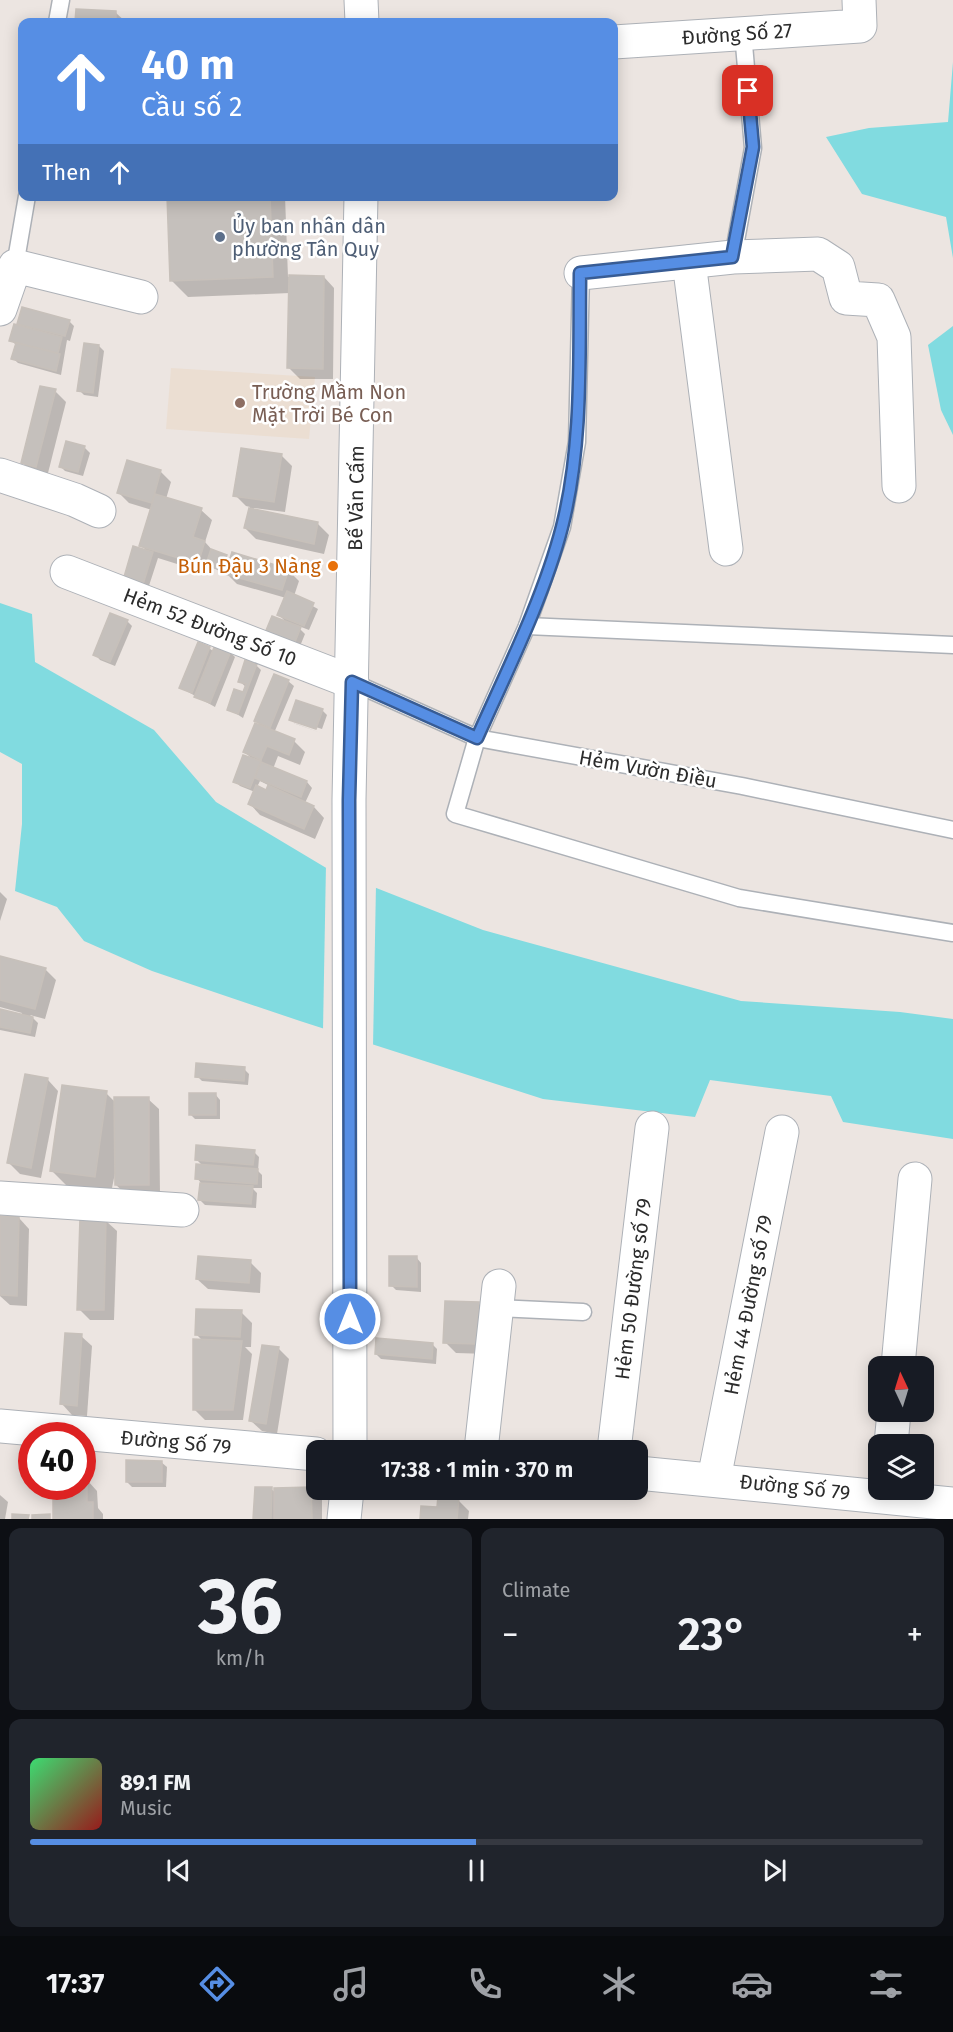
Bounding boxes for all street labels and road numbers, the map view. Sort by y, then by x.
street label: Đường Số 27 [681,18,793,50]
street label: Bế Văn Cấm [343,445,369,551]
street label: Hẻm 52 Đường Số 10 [120,583,300,671]
street label: Hẻm Vườn Điều [577,745,719,793]
street label: Hẻm 50 Đường số 79 [610,1197,656,1381]
street label: Hẻm 44 Đường số 79 [719,1213,777,1397]
street label: Đường Số 79 [120,1425,232,1459]
street label: Đường Số 79 [739,1469,851,1505]

